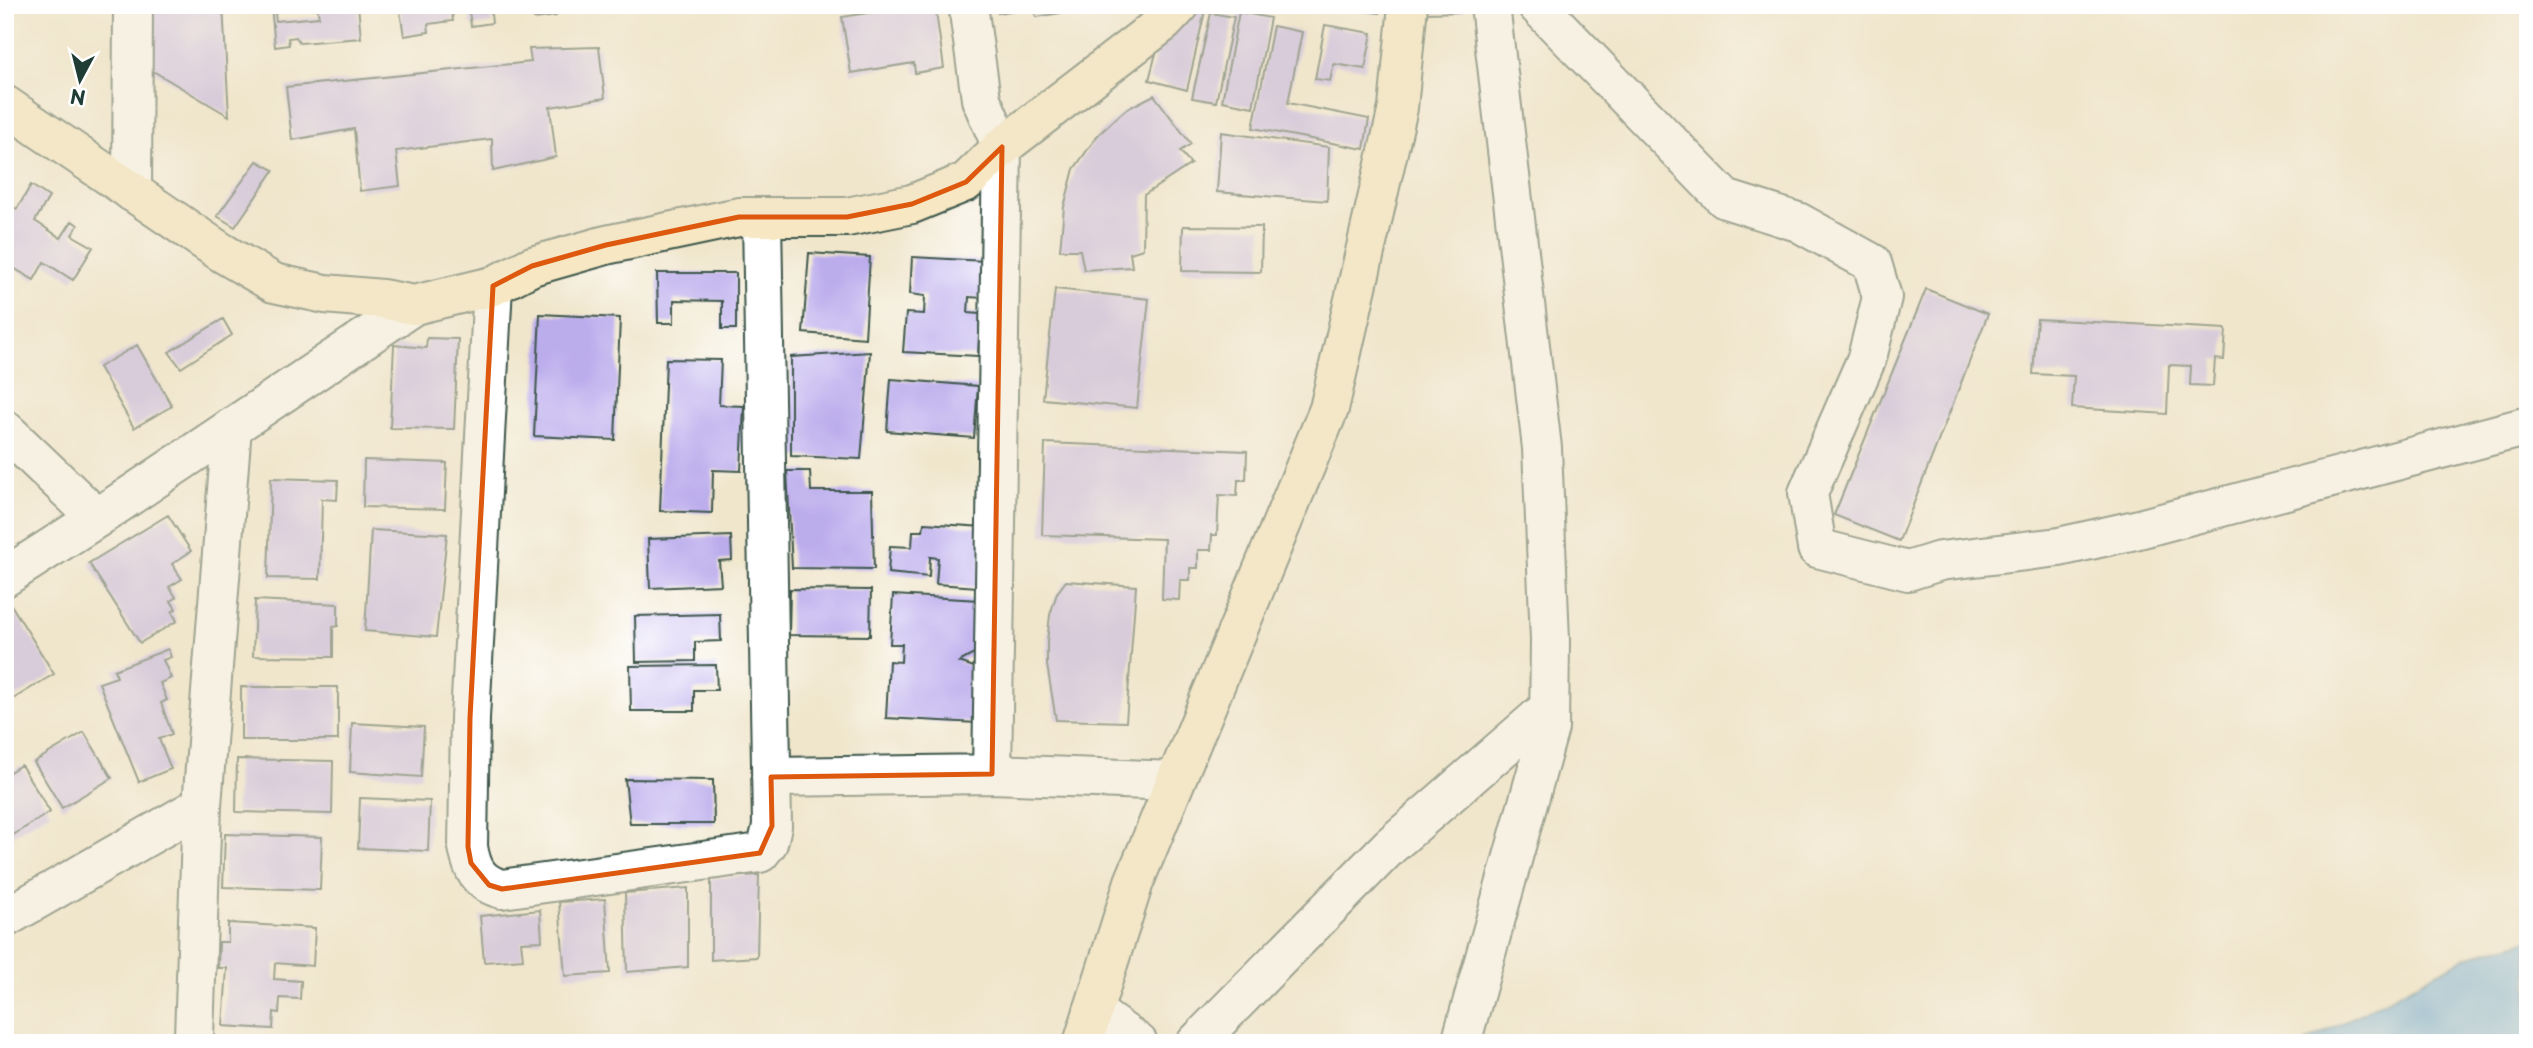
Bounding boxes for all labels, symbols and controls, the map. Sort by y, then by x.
north arrow [46,46,116,116]
text: N [69,83,87,113]

